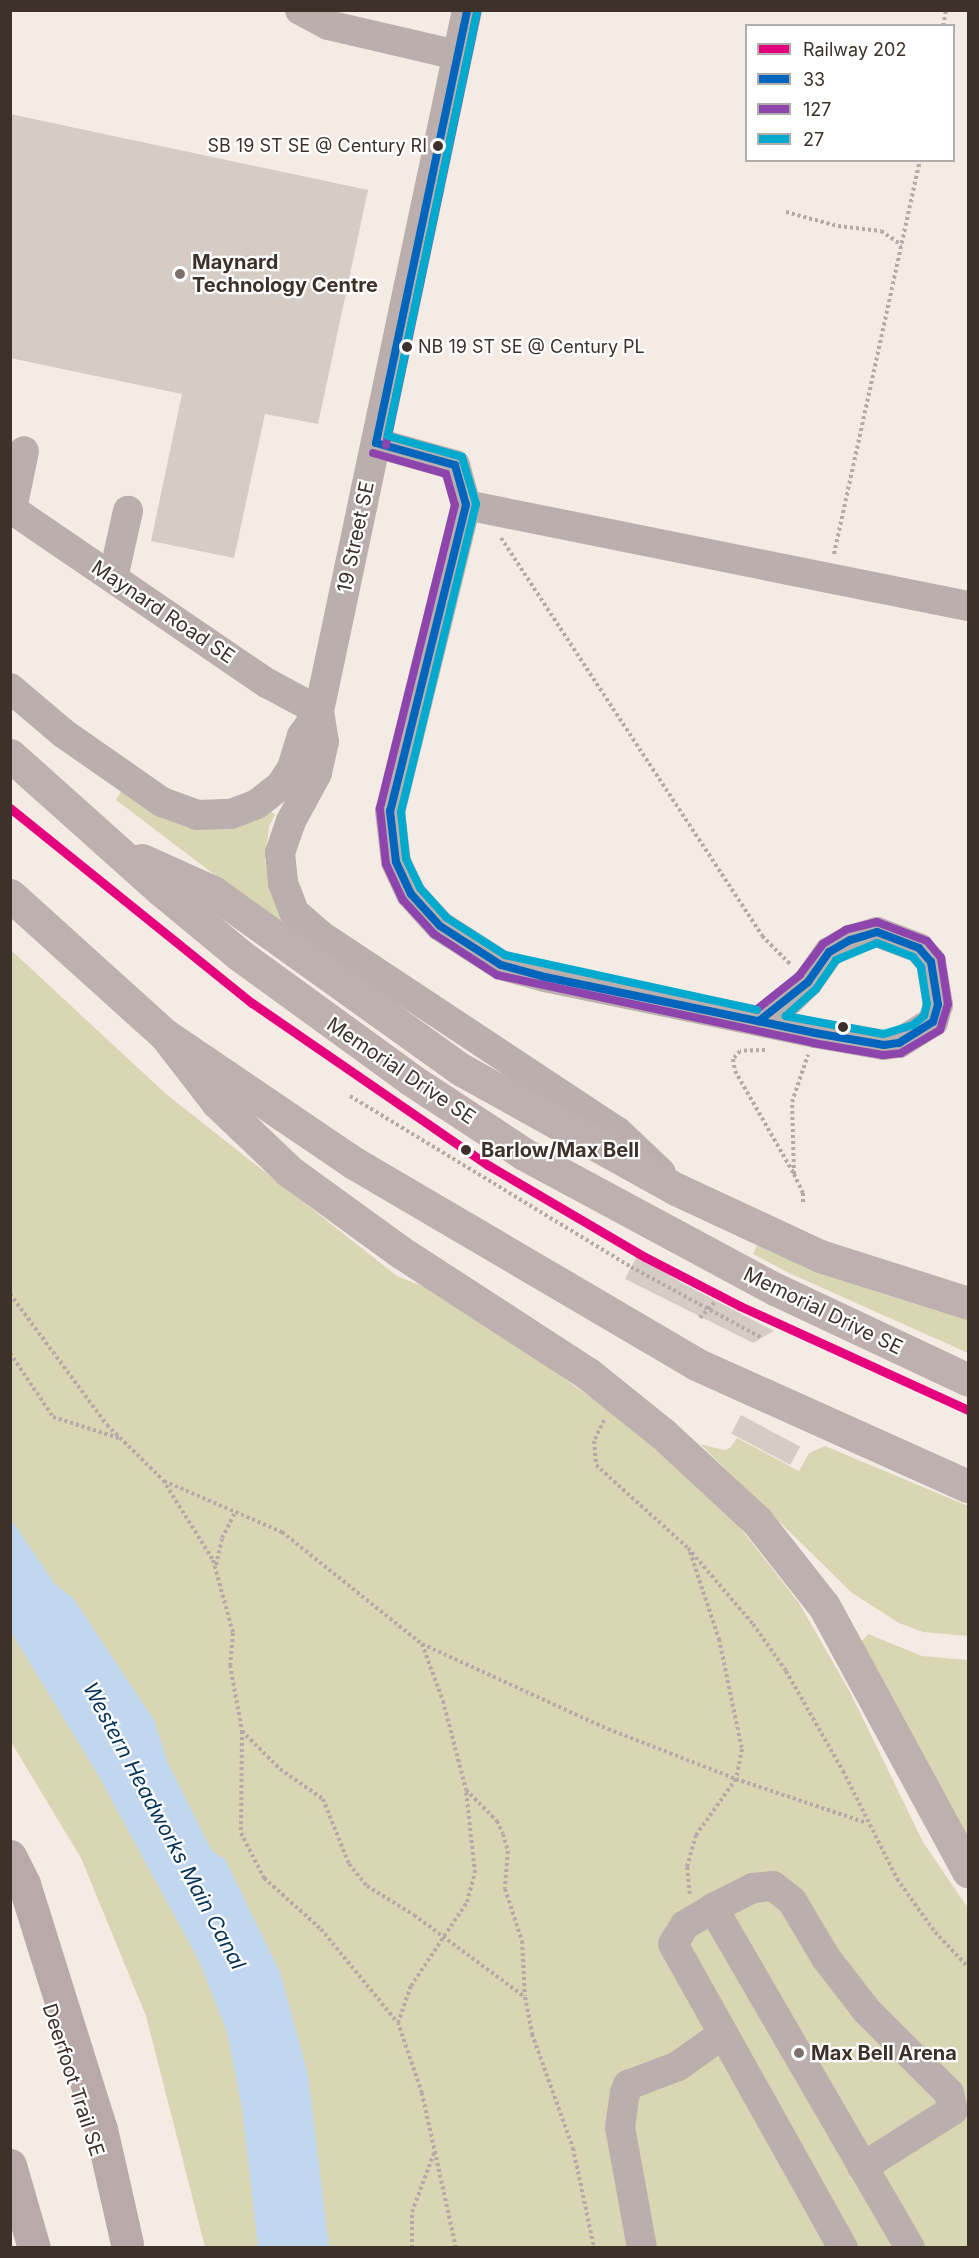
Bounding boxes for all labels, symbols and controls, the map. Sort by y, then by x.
legend [745,24,955,162]
text: Railway 202 [803,39,906,60]
text: 33 [803,69,825,90]
text: 127 [803,99,832,120]
text: 27 [803,129,824,150]
place label: SB 19 ST SE @ Century RI [207,135,427,157]
marker: SB 19 ST SE @ Century RI [432,140,444,152]
place label: Maynard Technology Centre [192,250,378,297]
marker: Maynard Technology Centre [173,267,187,281]
place label: NB 19 ST SE @ Century PL [418,336,645,358]
marker: NB 19 ST SE @ Century PL [401,341,413,353]
street label: 19 Street SE [333,479,379,595]
street label: Maynard Road SE [87,555,239,669]
street label: Memorial Drive SE [322,1012,480,1130]
unlabelled marker [837,1021,849,1033]
place label: Barlow/Max Bell [481,1138,639,1162]
marker: Barlow/Max Bell [456,1140,476,1160]
street label: Memorial Drive SE [740,1262,906,1360]
water label: Western Headworks Main Canal [77,1678,251,1974]
street label: Deerfoot Trail SE [37,2001,109,2159]
place label: Max Bell Arena [811,2041,957,2065]
marker: Max Bell Arena [792,2046,806,2060]

